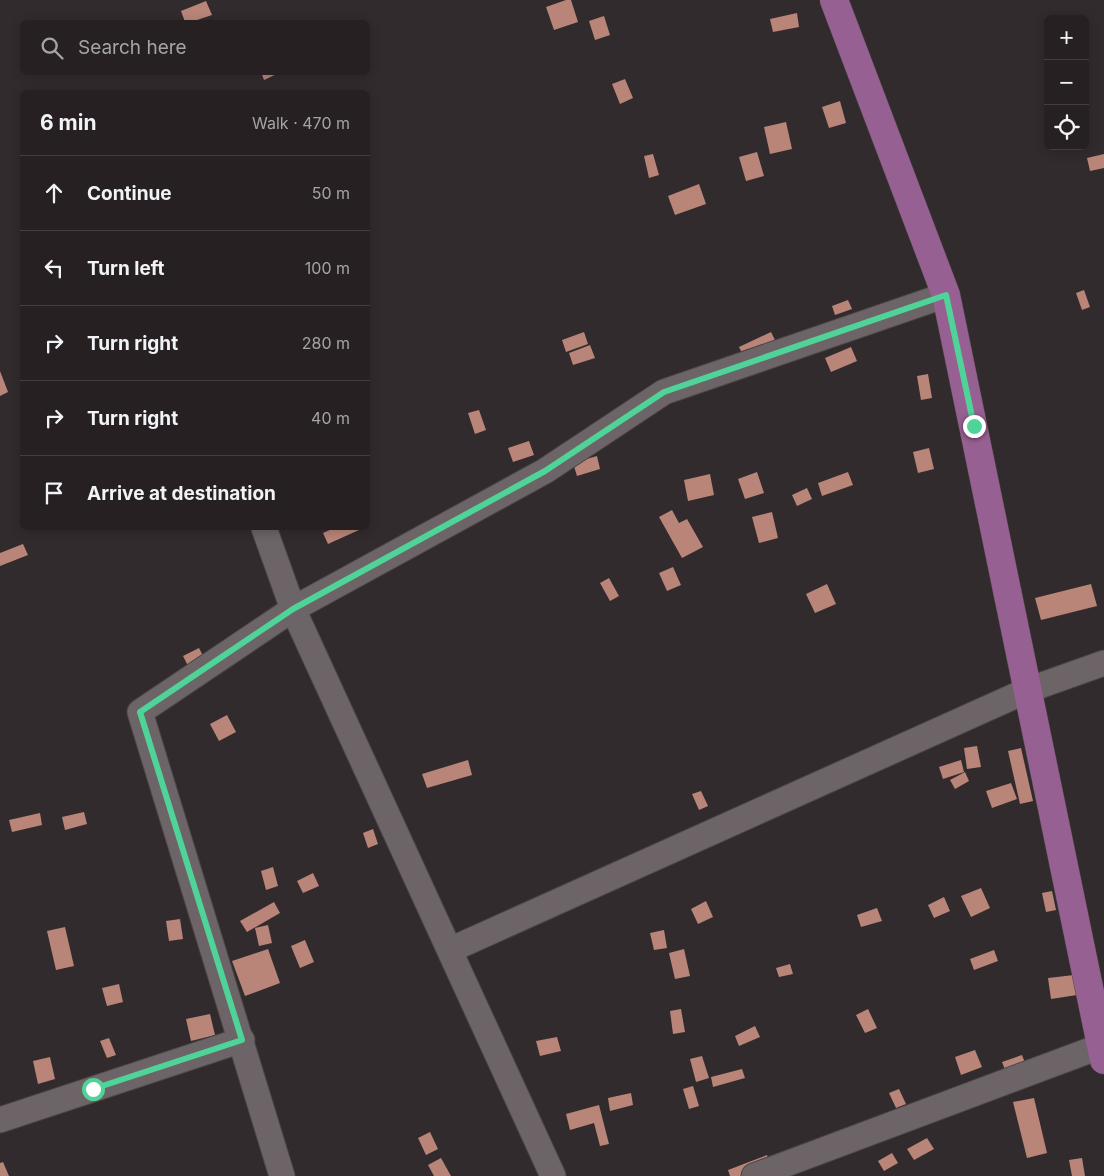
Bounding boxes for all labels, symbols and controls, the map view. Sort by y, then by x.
map controls [1044,15,1089,150]
button: + [1044,15,1089,60]
search box [20,20,370,75]
icon: search [38,34,66,62]
text: Search here [78,36,187,59]
button: − [1044,60,1089,105]
button: locate [1044,105,1089,150]
text: 6 min [40,110,97,135]
text: Walk · 470 m [252,113,350,133]
icon: ahead [40,179,68,207]
text: Continue [87,182,172,205]
text: 50 m [312,183,350,203]
icon: left [40,254,68,282]
text: Turn left [87,257,165,280]
text: 100 m [305,258,350,278]
icon: right [40,329,68,357]
text: Turn right [87,332,178,355]
text: 280 m [302,333,350,353]
icon: right [40,404,68,432]
text: Turn right [87,407,178,430]
text: 40 m [311,408,350,428]
route end [963,415,986,438]
icon: arrive [40,479,68,507]
text: Arrive at destination [87,482,276,505]
route start [82,1078,105,1101]

